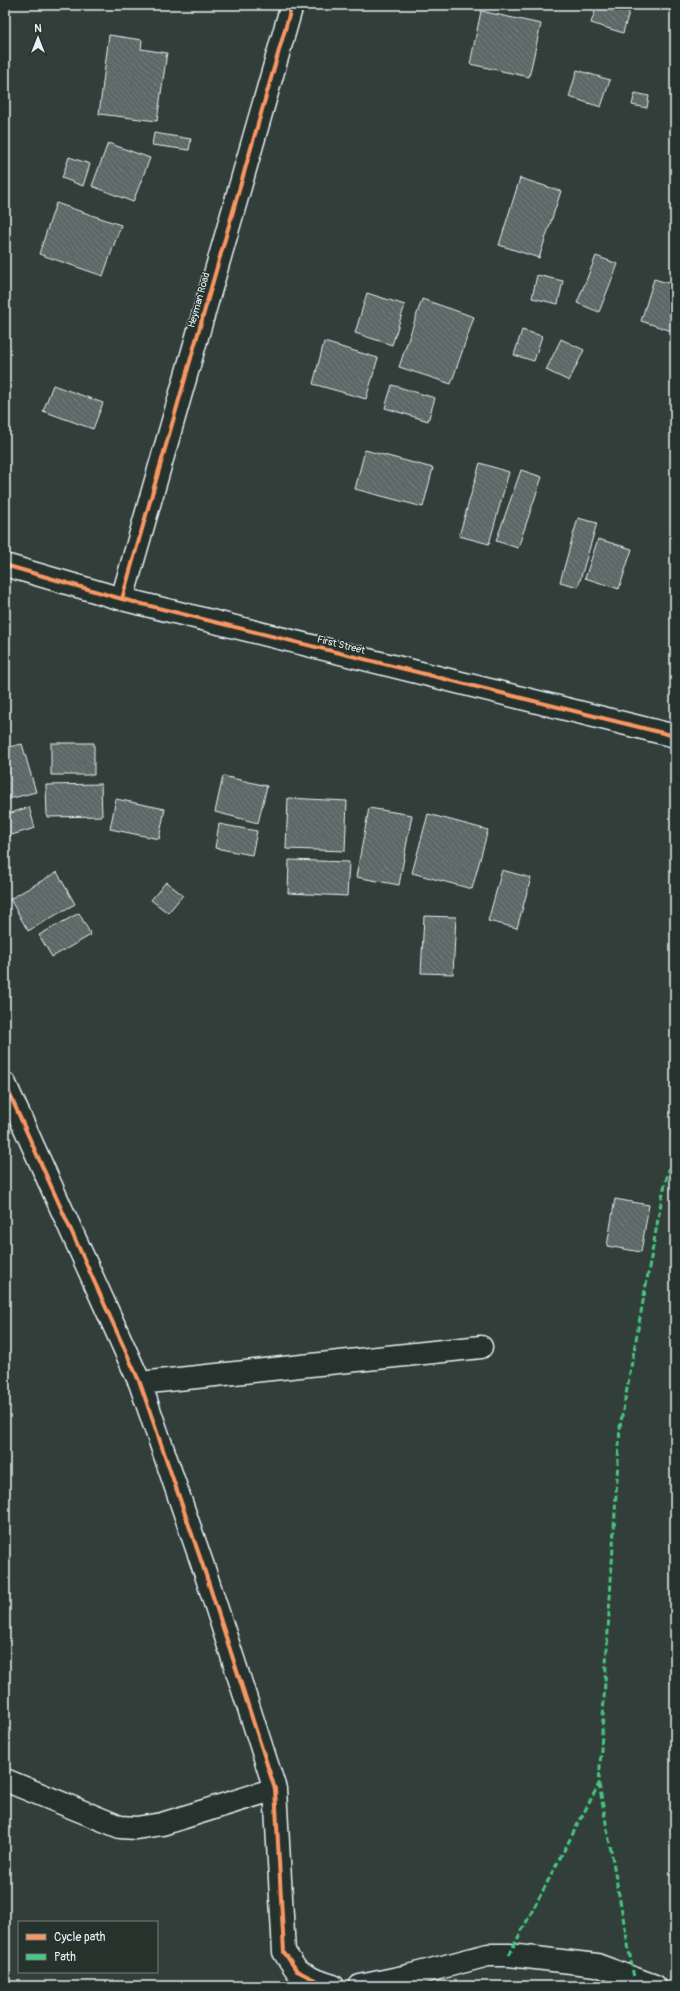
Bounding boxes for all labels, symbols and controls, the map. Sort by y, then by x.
north arrow [18,18,58,58]
text: N [34,22,42,35]
street label: Heyman Road [185,271,213,329]
street label: First Street [316,633,367,657]
legend [18,1921,158,1973]
text: Cycle path [54,1930,106,1945]
text: Path [54,1950,76,1965]

